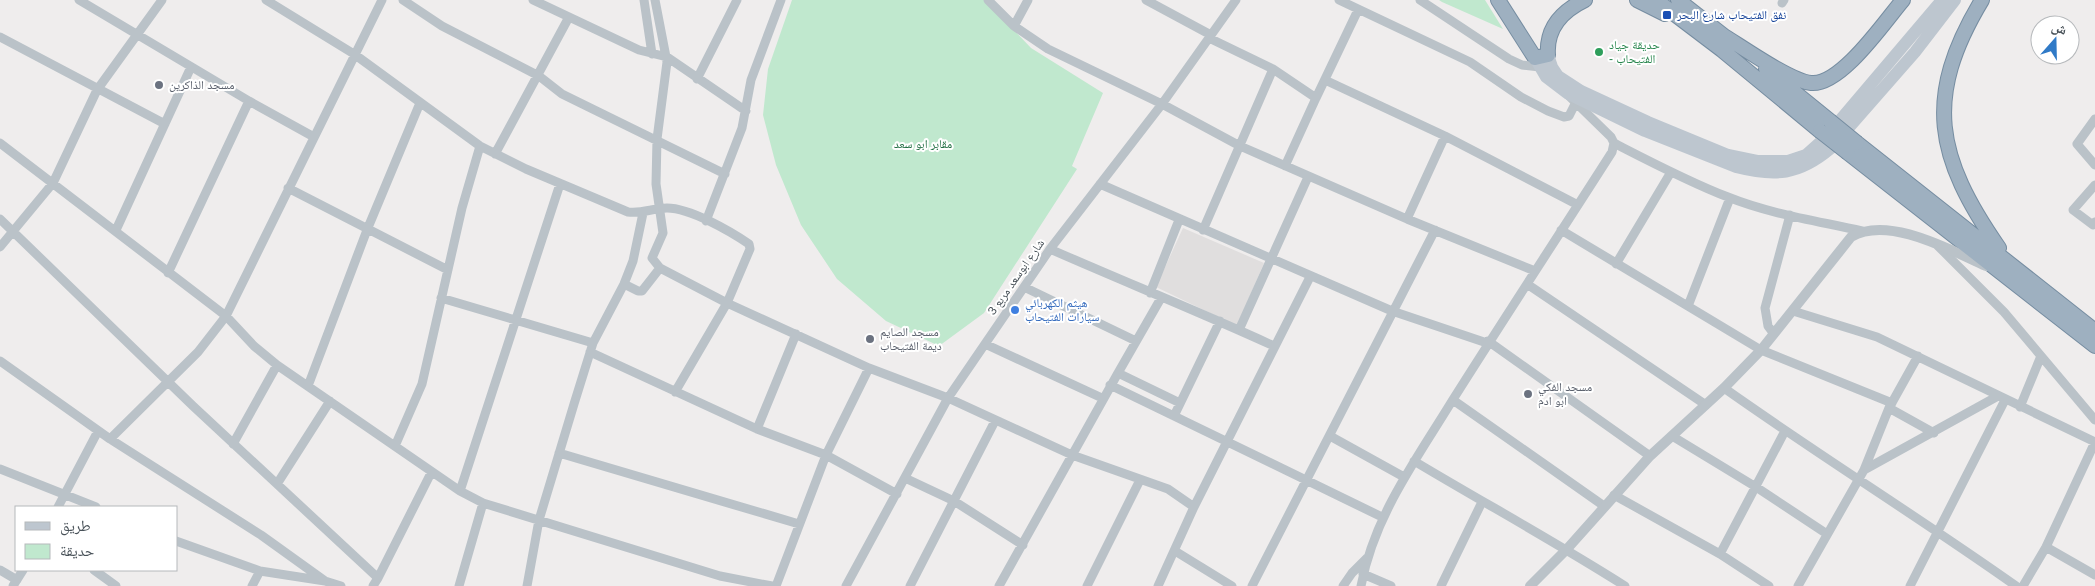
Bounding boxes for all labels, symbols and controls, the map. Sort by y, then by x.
place label: نفق الفتيحاب شارع البحر [1676,8,1786,23]
marker: نفق الفتيحاب شارع البحر [1661,9,1673,21]
north arrow [2030,15,2080,65]
text: ش [2049,18,2069,39]
place label: حديقة جياد - الفتيحاب [1609,38,1660,66]
marker: حديقة جياد - الفتيحاب [1593,46,1605,58]
place label: مسجد الذاكرين [169,78,234,92]
marker: مسجد الذاكرين [153,79,165,91]
park label: مقابر ابو سعد [894,137,952,151]
street label: شارع ابوسعد مربع 3 [985,236,1048,318]
place label: هيثم الكهربائي سيارات الفتيحاب [1025,296,1099,324]
marker: هيثم الكهربائي سيارات الفتيحاب [1009,304,1021,316]
place label: مسجد الصايم ديمة الفتيحاب [880,325,942,353]
marker: مسجد الصايم ديمة الفتيحاب [864,333,876,345]
place label: مسجد الفكي ابو ادم [1538,380,1592,409]
marker: مسجد الفكي ابو ادم [1522,388,1534,400]
legend [15,506,178,571]
text: طريق [60,517,91,536]
text: حديقة [60,542,95,559]

